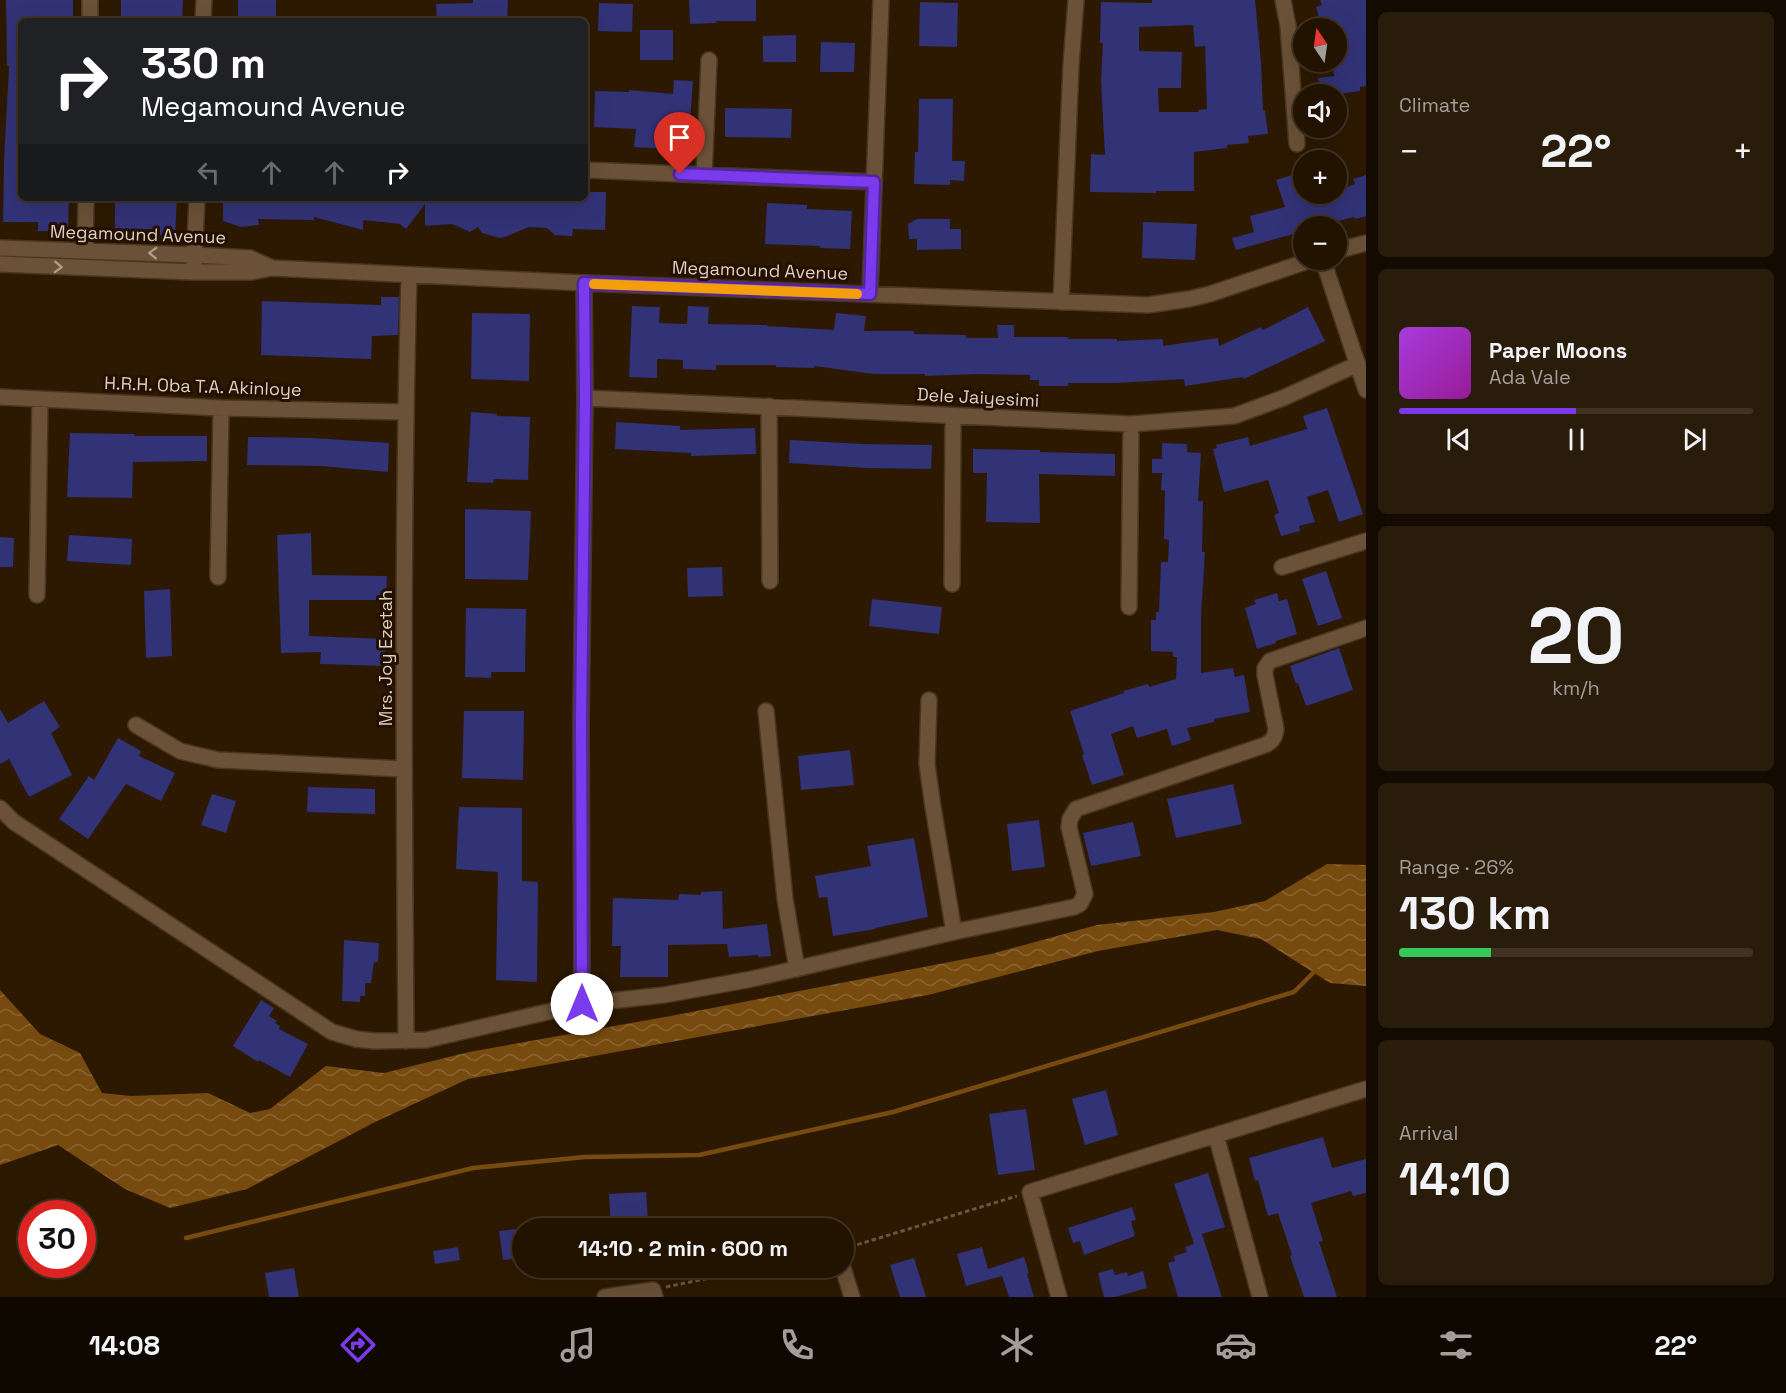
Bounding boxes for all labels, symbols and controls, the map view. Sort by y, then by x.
north arrow [1293,18,1347,72]
map controls [1293,18,1347,270]
text: 330 m [141,37,266,90]
icon: right [42,42,120,120]
button: sound [1293,84,1347,138]
text: Megamound Avenue [141,89,406,124]
text: Climate [1399,92,1470,118]
pin [654,112,705,174]
icon: arrive [663,121,696,154]
text: 22° [1540,123,1612,180]
text: − [1399,131,1419,173]
text: + [1733,131,1753,173]
button: + [1293,150,1347,204]
icon: left [192,156,225,189]
icon: ahead [255,156,288,189]
icon: ahead [318,156,351,189]
icon: right [381,156,414,189]
button: − [1293,216,1347,270]
street label: Megamound Avenue [49,219,227,249]
one-way arrow [148,247,157,260]
street label: Megamound Avenue [671,255,849,285]
one-way arrow [54,260,63,273]
text: Paper Moons [1489,336,1627,364]
text: Ada Vale [1489,364,1571,390]
street label: H.R.H. Oba T.A. Akinloye [104,371,302,401]
street label: Dele Jaiyesimi [916,382,1040,412]
icon: previous [1442,423,1475,456]
icon: pause [1560,423,1593,456]
icon: next [1678,423,1711,456]
text: 20 [1528,586,1624,686]
street label: Mrs. Joy Ezetah [374,590,397,726]
text: km/h [1552,675,1600,701]
text: Range · 26% [1399,854,1514,880]
text: 130 km [1399,885,1551,942]
position arrow [550,972,614,1036]
text: Arrival [1399,1120,1458,1146]
text: 14:10 [1399,1151,1511,1208]
speed limit sign: 30 [18,1200,96,1278]
text: 14:10 · 2 min · 600 m [578,1234,788,1262]
icon: directions [337,1324,379,1366]
icon: music [557,1324,599,1366]
icon: phone [776,1324,818,1366]
icon: climate [996,1324,1038,1366]
icon: car [1215,1324,1257,1366]
icon: filters [1435,1324,1477,1366]
text: 14:08 [89,1328,160,1363]
text: 22° [1654,1328,1697,1363]

